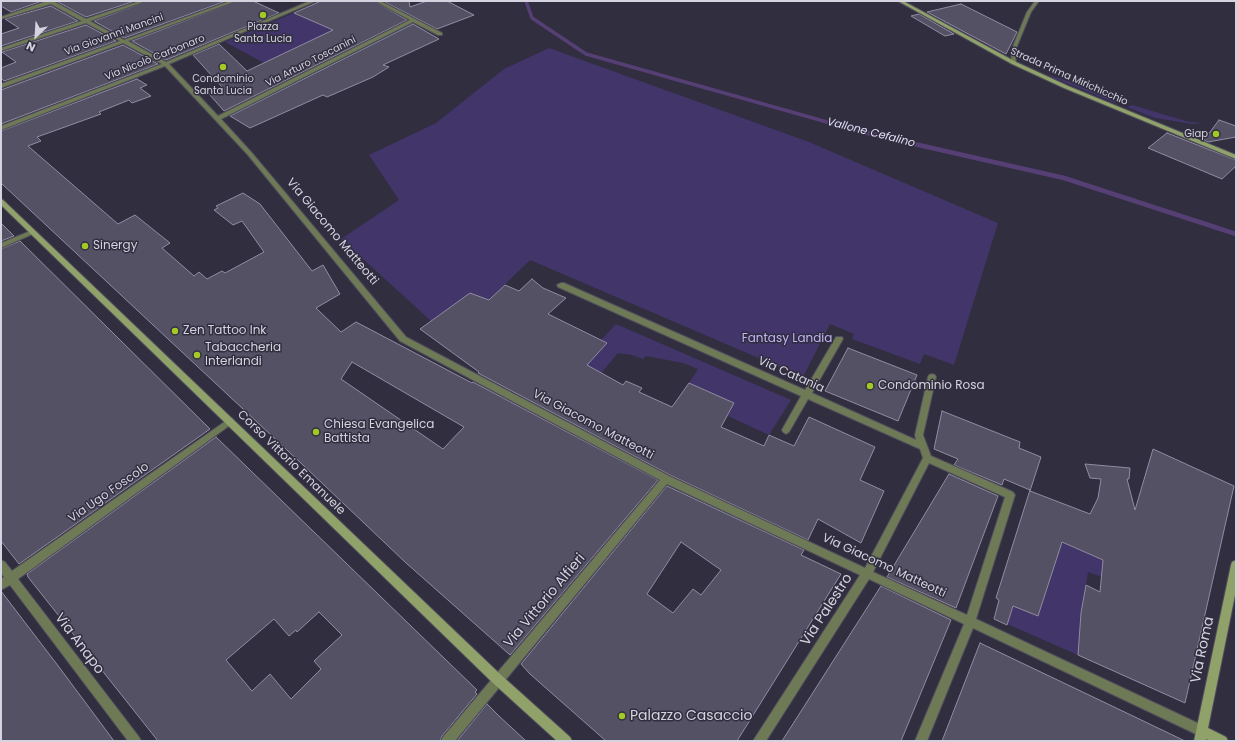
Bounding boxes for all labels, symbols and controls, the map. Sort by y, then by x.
marker: Piazza Santa Lucia [258,10,268,20]
street label: Via Giovanni Mancini [63,11,165,59]
north arrow [16,16,56,56]
place label: Piazza Santa Lucia [234,21,292,44]
street label: Via Nicolò Carbonaro [103,32,207,84]
street label: Via Arturo Toscanini [264,34,358,90]
text: N [24,38,38,56]
street label: Strada Prima Mirichicchio [1008,46,1130,108]
marker: Condominio Santa Lucia [218,62,228,72]
place label: Condominio Santa Lucia [192,73,254,96]
water label: Vallone Cefalino [826,116,916,150]
place label: Giap [1184,128,1208,140]
marker: Giap [1211,129,1221,139]
street label: Via Giacomo Matteotti [283,176,381,288]
place label: Sinergy [93,239,137,253]
marker: Sinergy [80,241,90,251]
place label: Zen Tattoo Ink [183,324,267,338]
marker: Zen Tattoo Ink [170,326,180,336]
park label: Fantasy Landia [742,332,832,346]
place label: Tabaccheria Interlandi [205,341,281,369]
marker: Tabaccheria Interlandi [192,350,202,360]
street label: Via Catania [756,354,826,396]
place label: Condominio Rosa [878,379,985,393]
marker: Condominio Rosa [865,381,875,391]
street label: Via Giacomo Matteotti [530,387,656,463]
street label: Corso Vittorio Emanuele [234,408,348,518]
place label: Chiesa Evangelica Battista [324,418,434,446]
marker: Chiesa Evangelica Battista [311,427,321,437]
street label: Via Ugo Foscolo [66,460,152,526]
street label: Via Giacomo Matteotti [820,531,948,601]
street label: Via Vittorio Alfieri [501,550,589,652]
street label: Via Palestro [798,571,856,649]
street label: Via Anapo [51,610,107,678]
street label: Via Roma [1188,615,1218,685]
place label: Palazzo Casaccio [630,708,752,724]
marker: Palazzo Casaccio [617,711,627,721]

